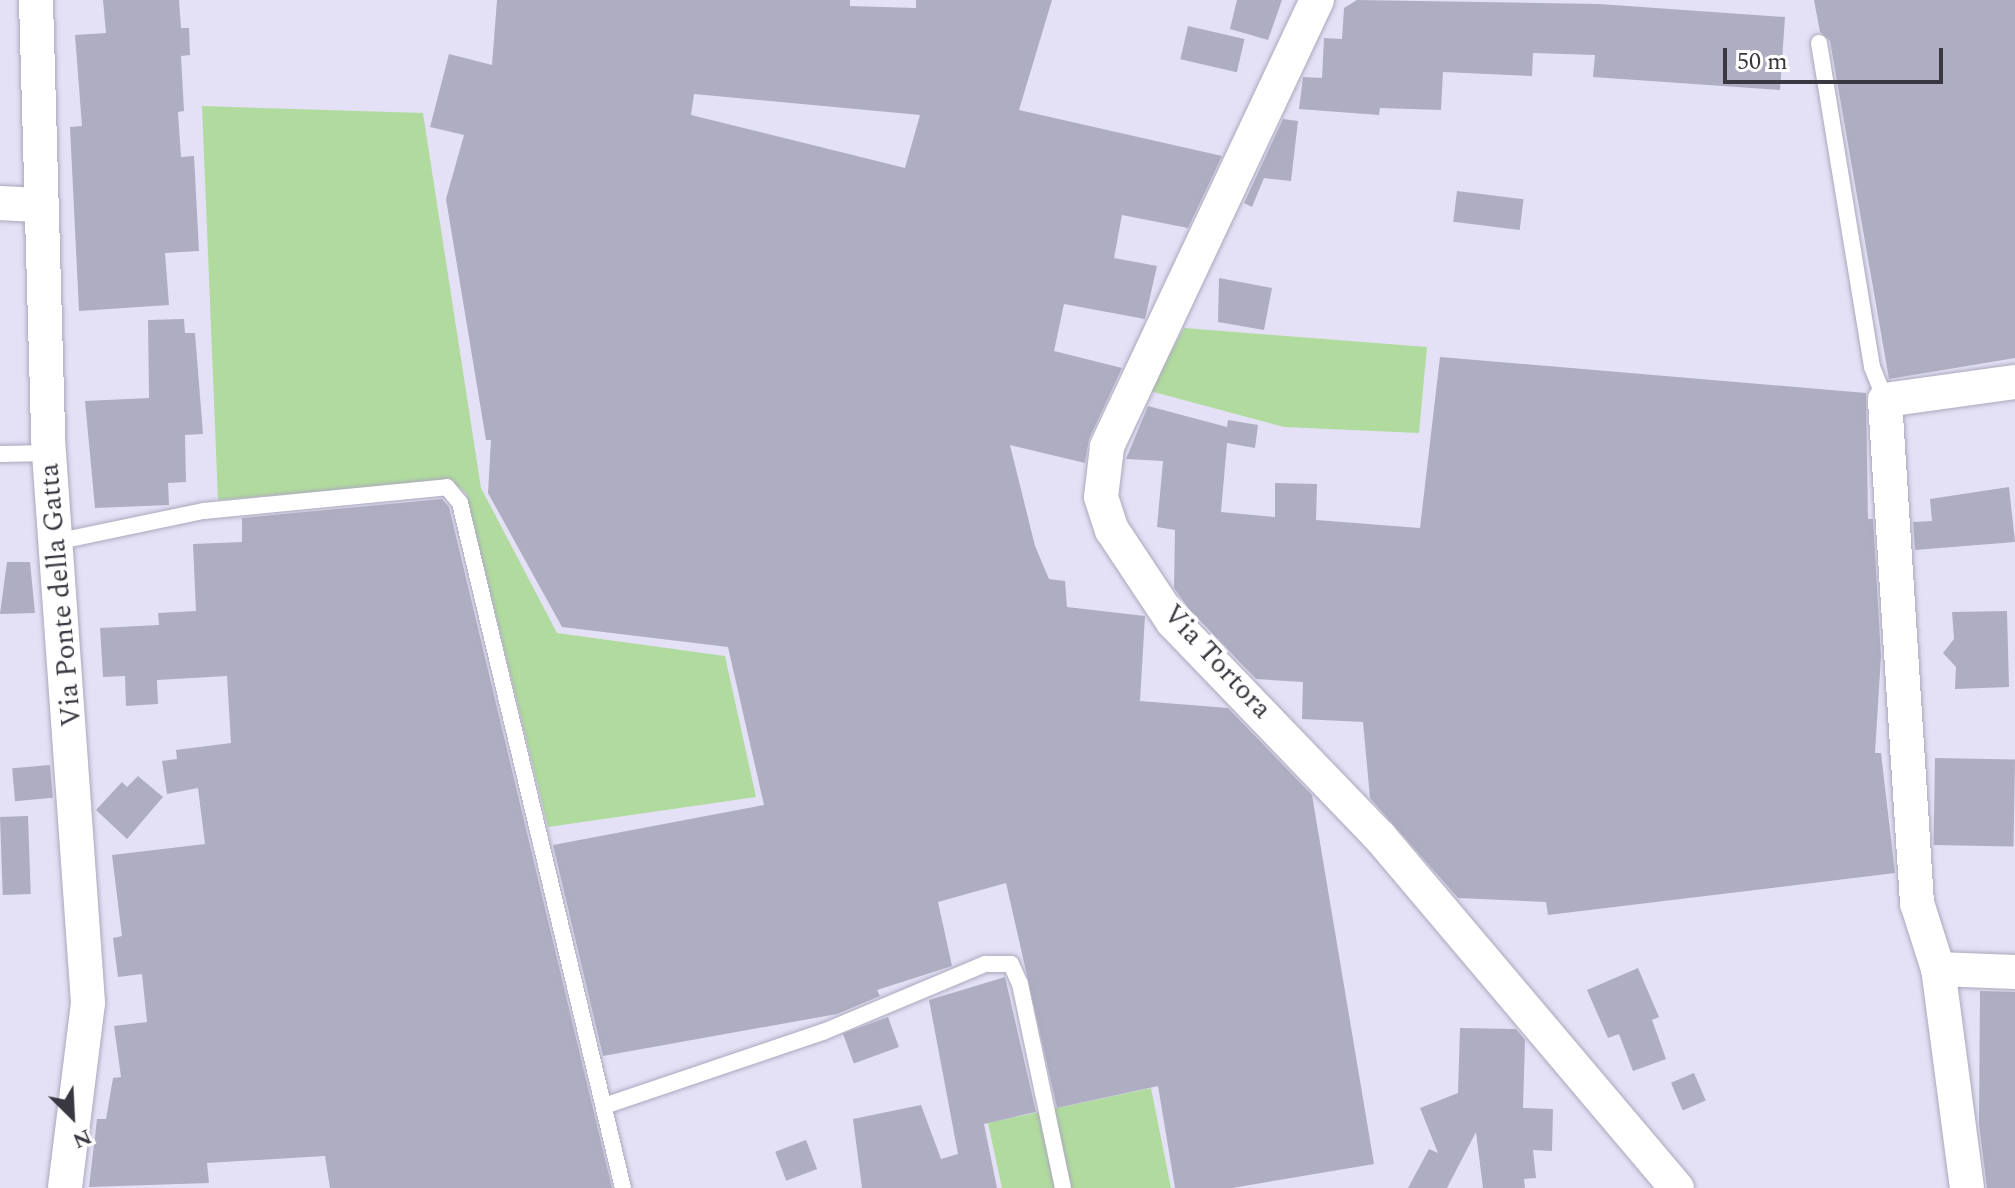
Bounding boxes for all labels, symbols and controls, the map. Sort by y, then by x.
scale bar [1727,32,1947,82]
text: 50 m [1737,44,1788,80]
street label: Via Ponte della Gatta [33,462,89,728]
street label: Via Tortora [1156,598,1278,726]
north arrow [32,1076,112,1156]
text: N [67,1120,97,1157]

